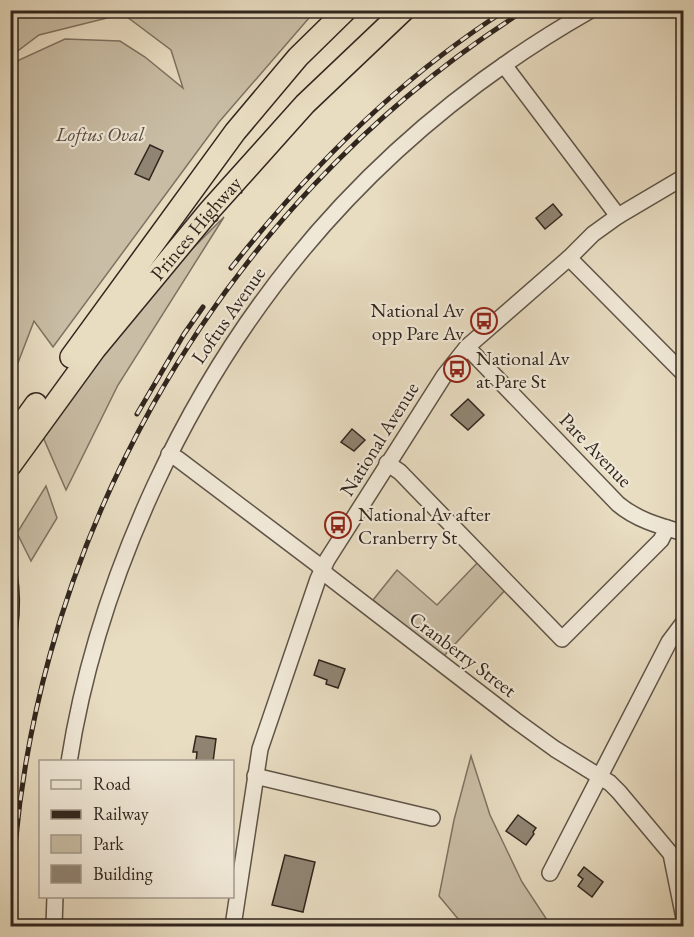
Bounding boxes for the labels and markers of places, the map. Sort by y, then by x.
place label: National Av opp Pare Av [371,297,464,346]
bus stop icon: National Av opp Pare Av [469,306,499,336]
place label: National Av at Pare St [476,345,570,394]
bus stop icon: National Av at Pare St [442,354,472,384]
place label: National Av after Cranberry St [358,501,491,550]
bus stop icon: National Av after Cranberry St [323,510,353,540]

